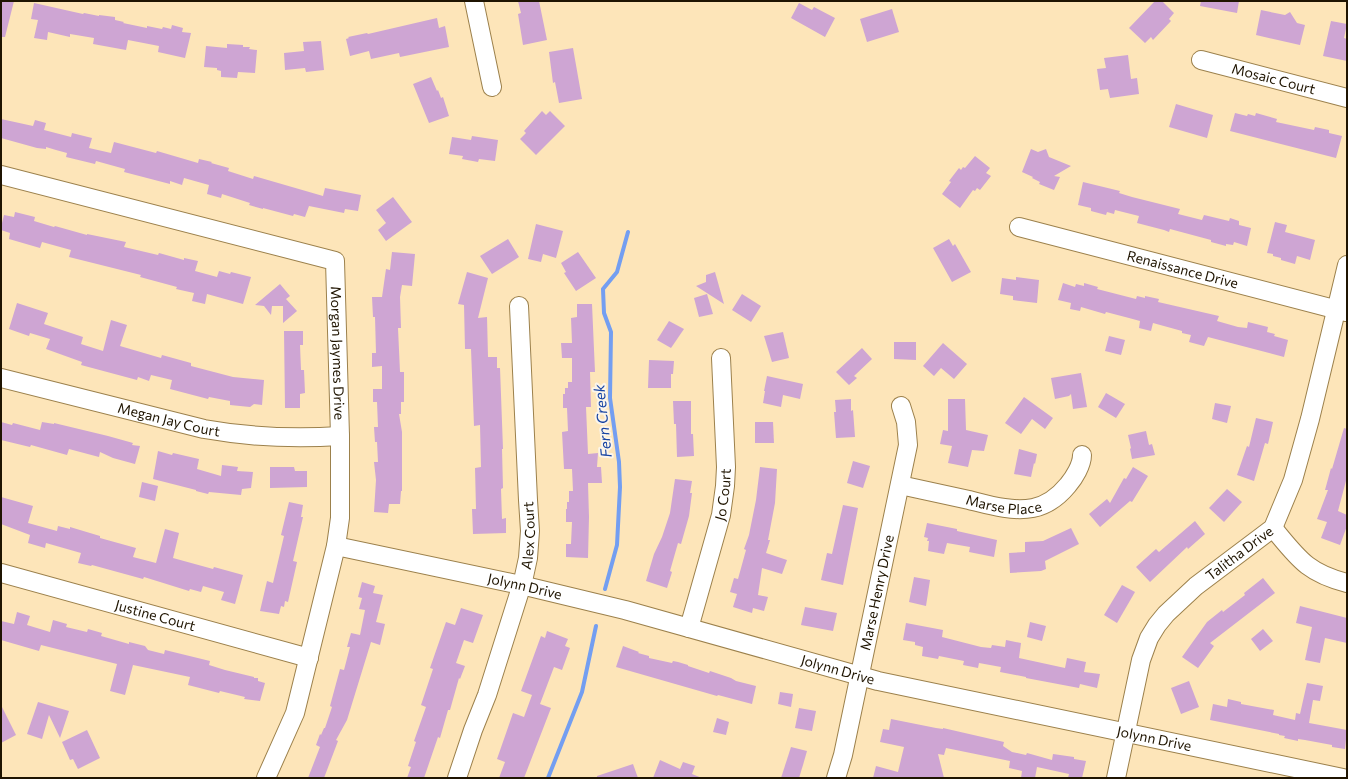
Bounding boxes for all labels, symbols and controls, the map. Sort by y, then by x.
street label: Mosaic Court [1230,59,1318,97]
street label: Renaissance Drive [1125,246,1240,292]
street label: Morgan Jaymes Drive [328,286,349,420]
water label: Fern Creek [589,383,615,459]
street label: Megan Jay Court [116,399,221,440]
street label: Jo Court [711,468,734,523]
street label: Marse Place [964,491,1044,517]
street label: Alex Court [517,501,538,571]
street label: Talitha Drive [1202,522,1276,584]
street label: Marse Henry Drive [856,533,897,652]
street label: Jolynn Drive [486,569,564,603]
street label: Justine Court [113,596,198,634]
street label: Jolynn Drive [799,651,877,688]
street label: Jolynn Drive [1115,722,1193,754]

